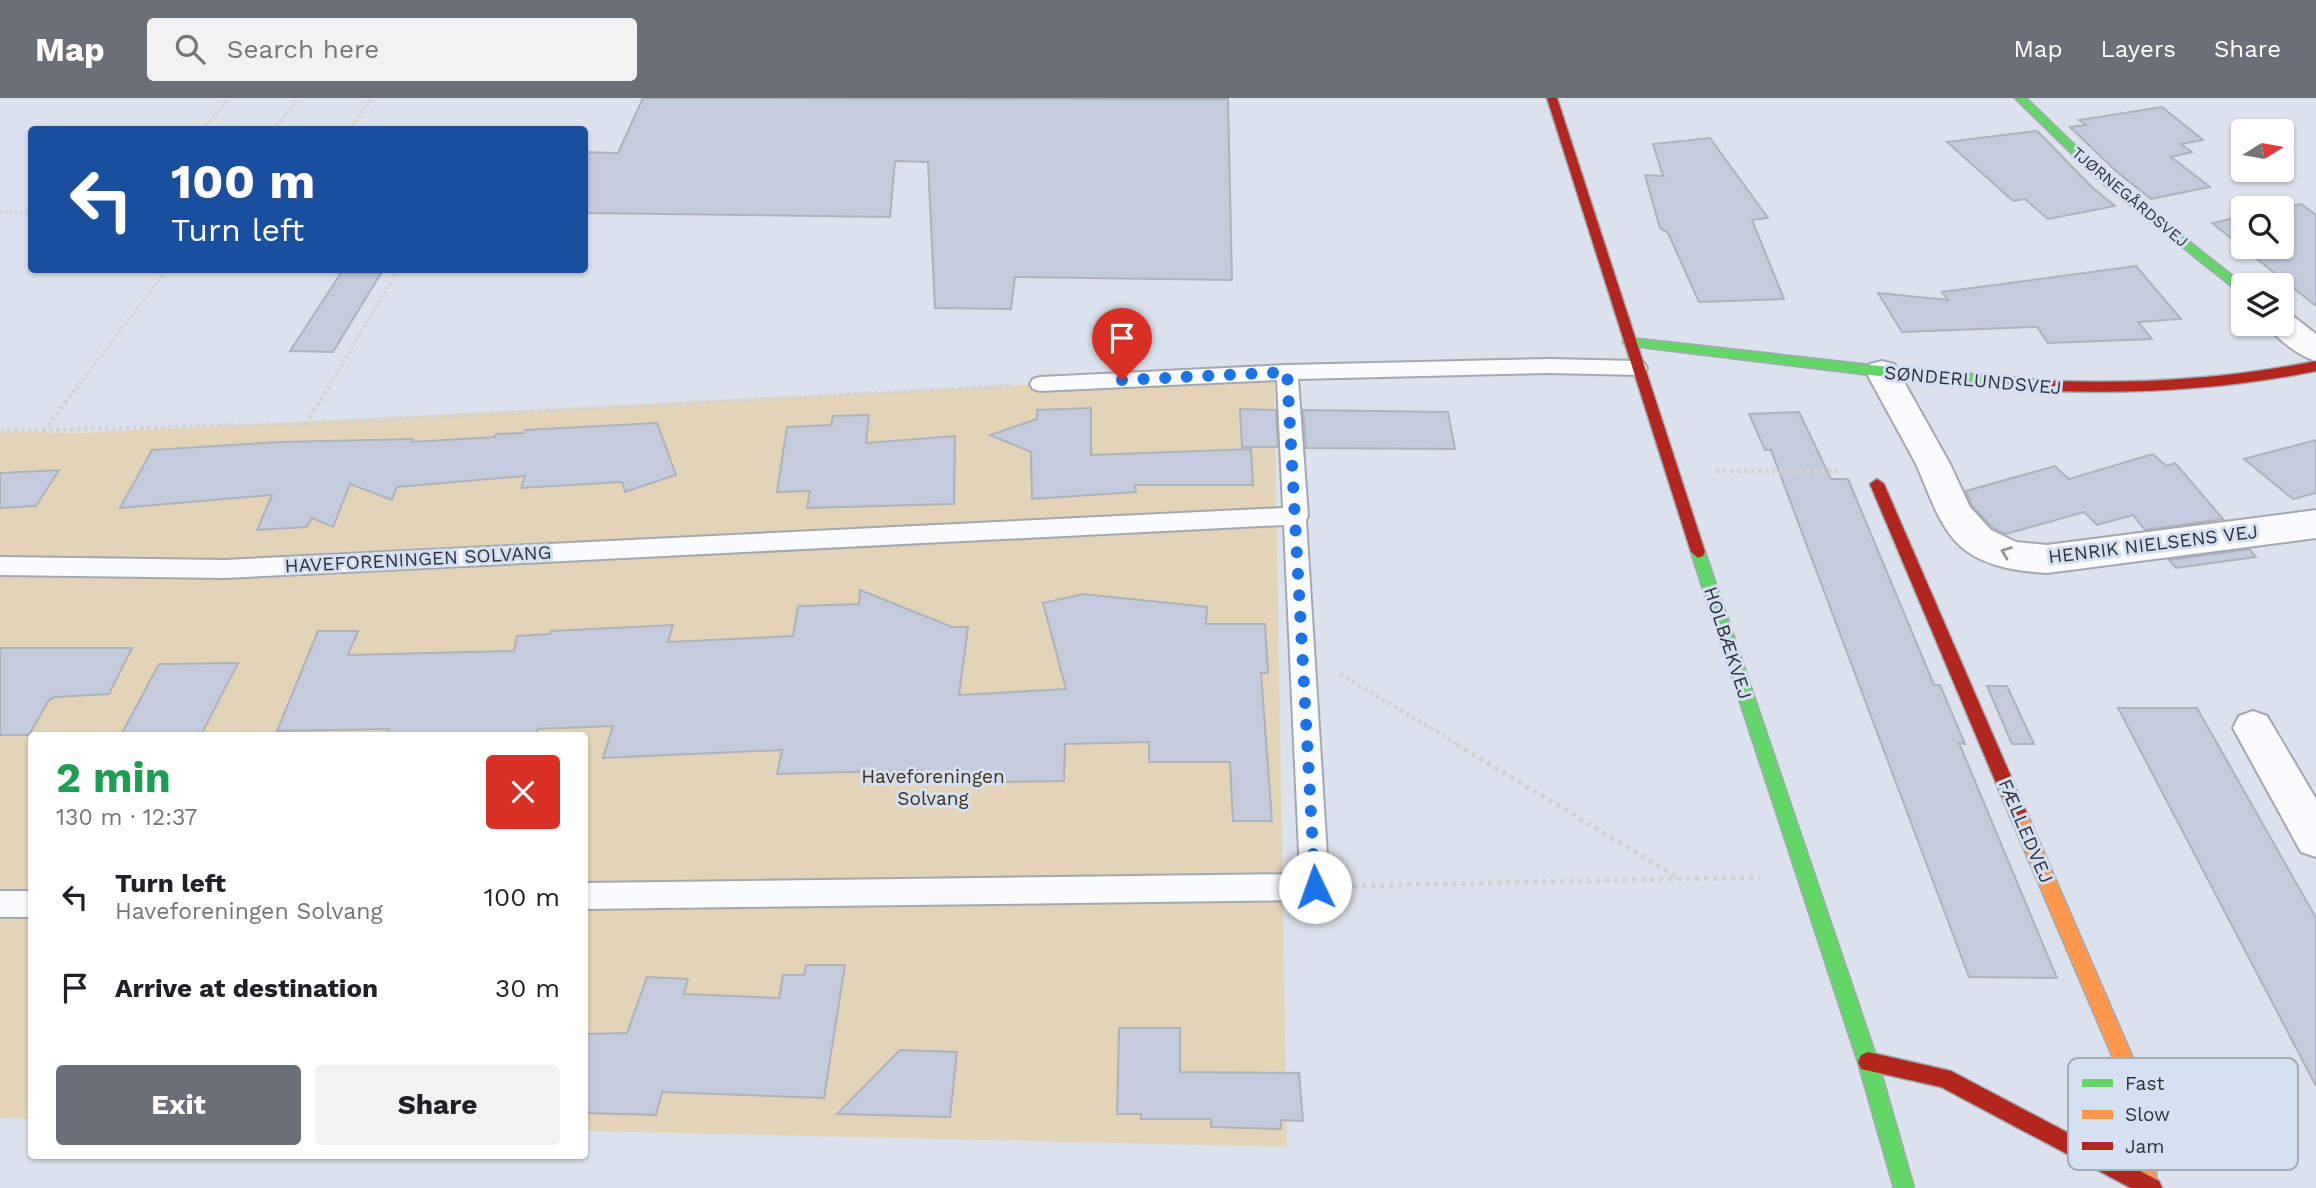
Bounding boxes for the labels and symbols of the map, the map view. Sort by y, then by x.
north arrow [2231,119,2294,182]
street label: TJØRNEGÅRDSVEJ [2068,143,2192,251]
pin [1092,308,1152,380]
street label: SØNDERLUNDSVEJ [1883,361,2063,399]
street label: HENRIK NIELSENS VEJ [2047,520,2259,568]
street label: HAVEFORENINGEN SOLVANG [284,541,552,577]
one-way arrow [2000,546,2013,560]
street label: HOLBÆKVEJ [1699,584,1757,702]
park label: Haveforeningen Solvang [861,765,1005,810]
street label: FÆLLEDVEJ [1994,775,2058,887]
position arrow [1278,850,1352,924]
legend [2068,1058,2298,1170]
text: Fast [2125,1072,2164,1095]
text: Slow [2125,1103,2170,1126]
text: Jam [2125,1135,2164,1158]

